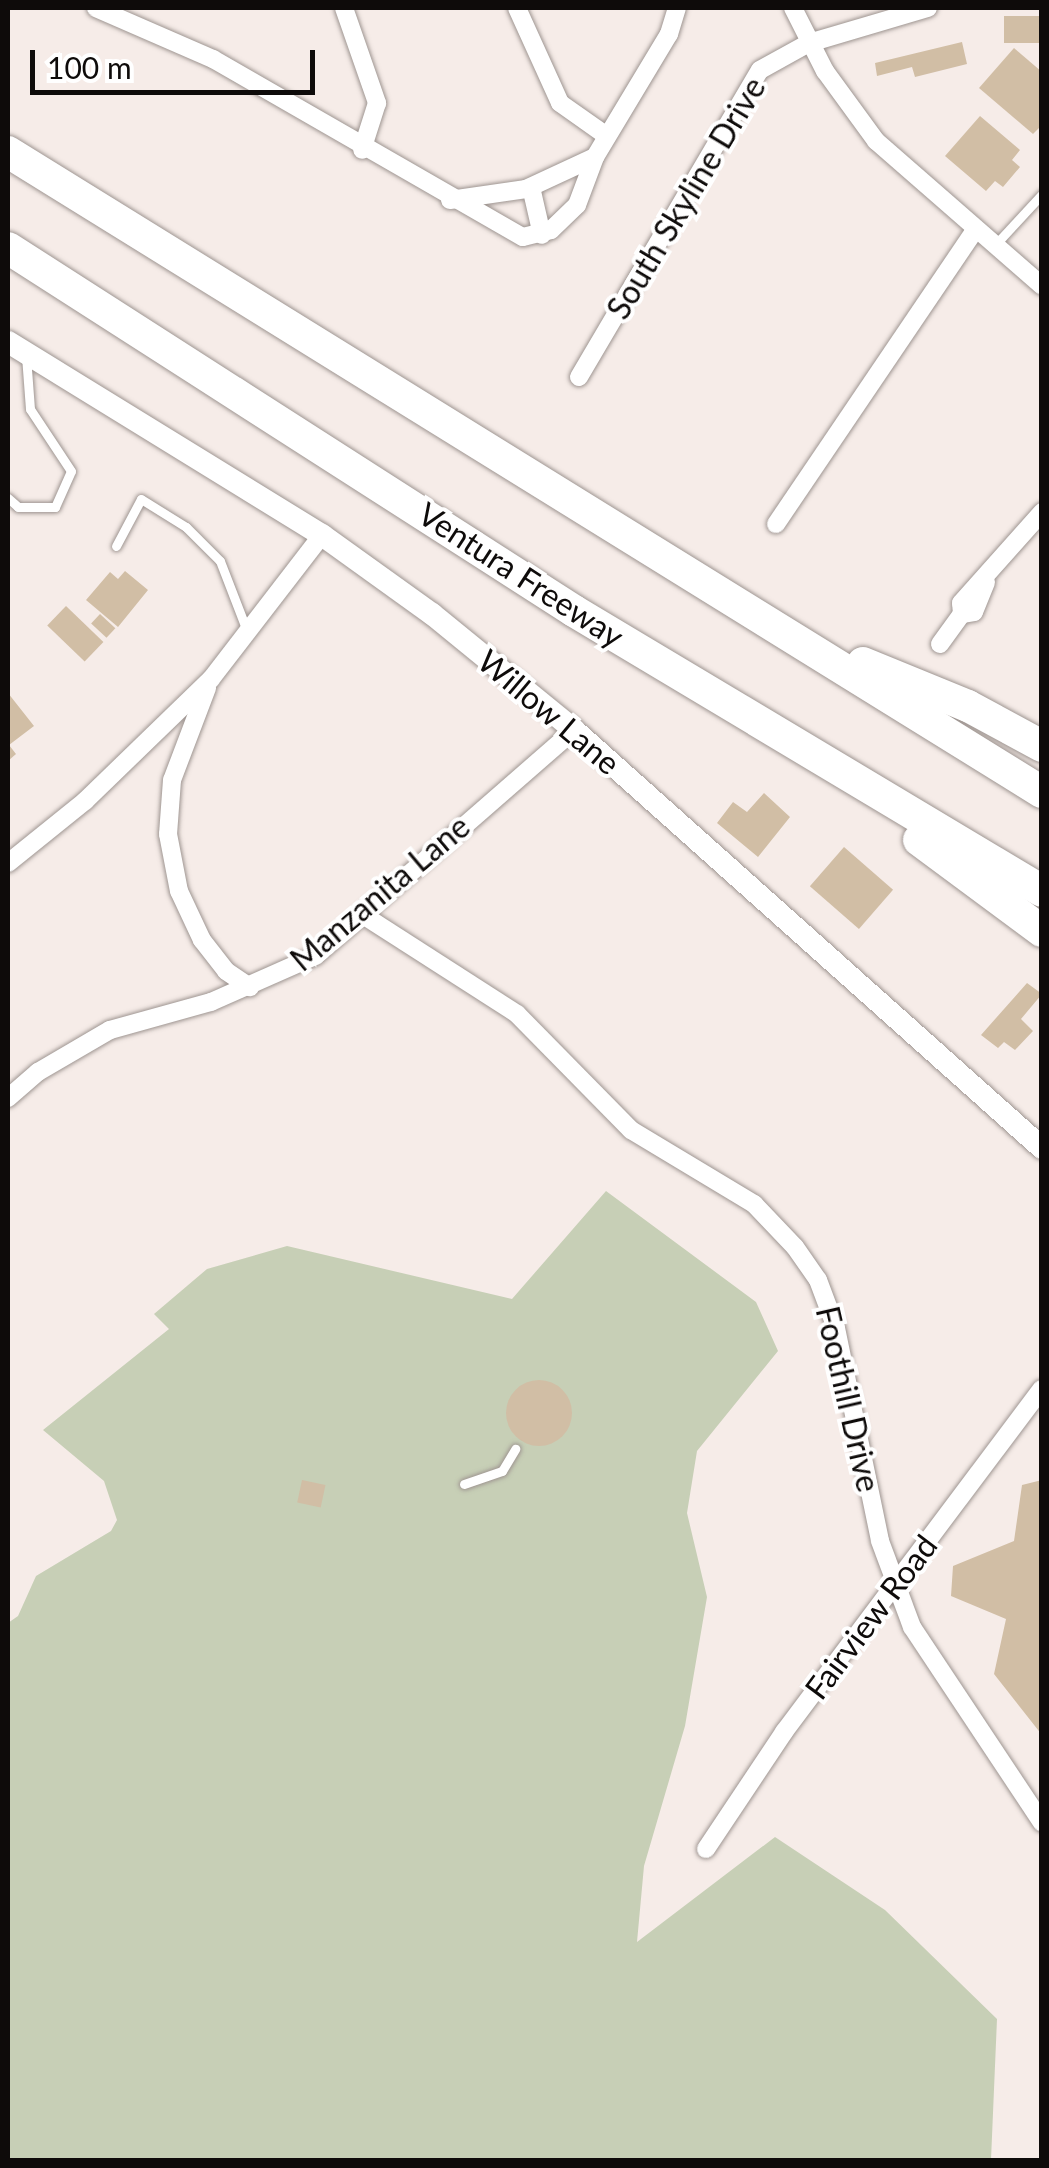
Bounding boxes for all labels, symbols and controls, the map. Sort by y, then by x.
scale bar [35,30,320,92]
text: 100 m [47,49,132,85]
street label: South Skyline Drive [599,70,773,326]
street label: Ventura Freeway [411,494,631,656]
street label: Willow Lane [470,641,628,783]
street label: Manzanita Lane [283,807,477,979]
street label: Foothill Drive [808,1302,888,1496]
street label: Fairview Road [797,1527,945,1707]

